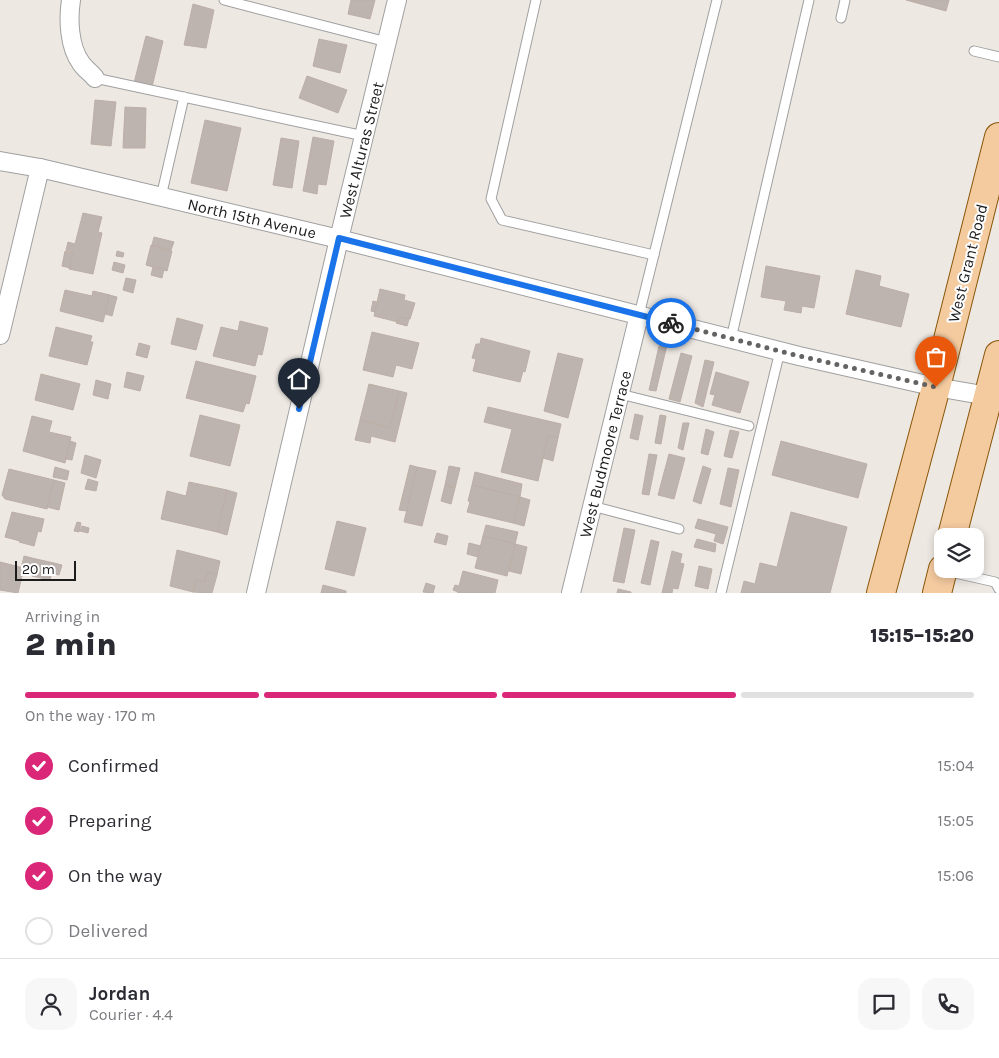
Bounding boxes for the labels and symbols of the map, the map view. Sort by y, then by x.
street label: West Alturas Street [335,80,388,220]
street label: North 15th Avenue [186,194,318,243]
street label: West Grant Road [944,202,991,324]
courier [646,298,696,348]
pin [915,336,957,387]
pin [278,358,320,409]
street label: West Budmoore Terrace [576,369,635,540]
scale bar [15,558,76,581]

